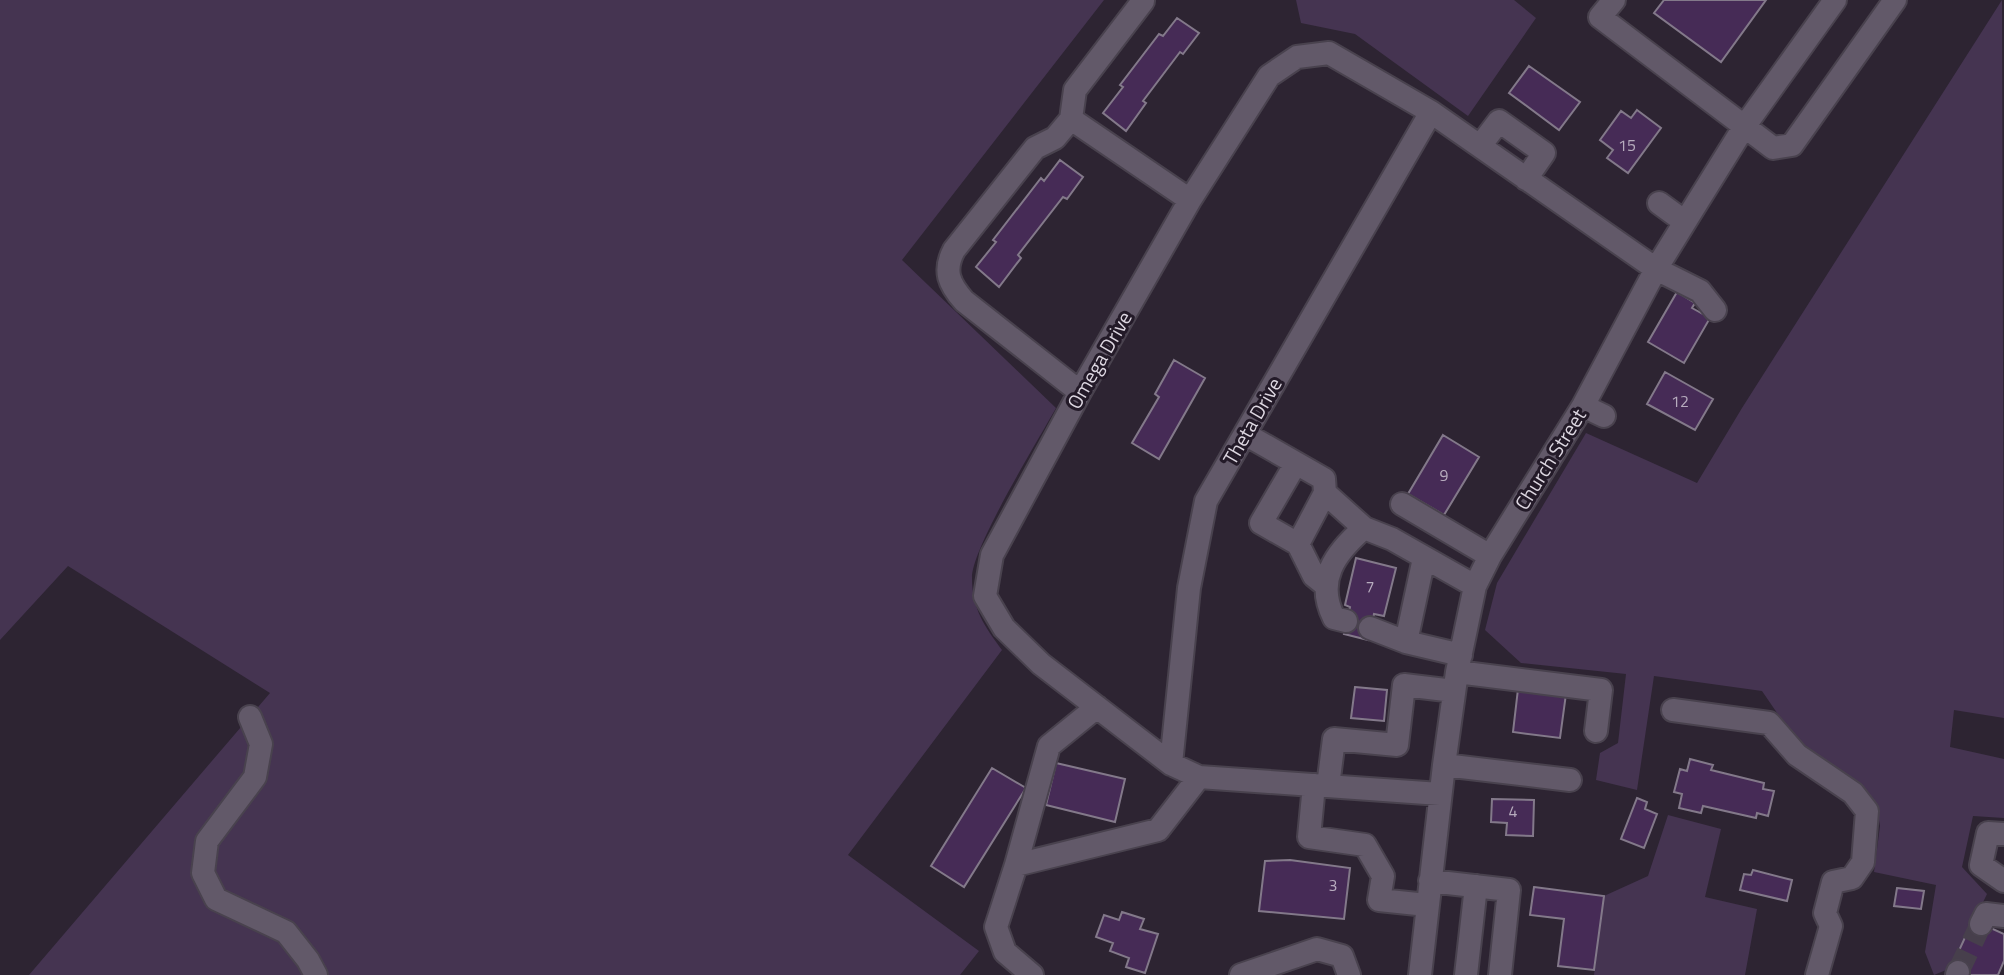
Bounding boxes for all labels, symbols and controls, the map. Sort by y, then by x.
house number: 15 [1618,133,1636,157]
street label: Omega Drive [1058,305,1140,415]
street label: Theta Drive [1214,371,1290,471]
house number: 12 [1671,389,1689,413]
street label: Church Street [1507,402,1593,516]
house number: 9 [1440,463,1449,487]
house number: 7 [1366,574,1374,598]
house number: 4 [1509,799,1518,823]
house number: 3 [1329,873,1337,897]

